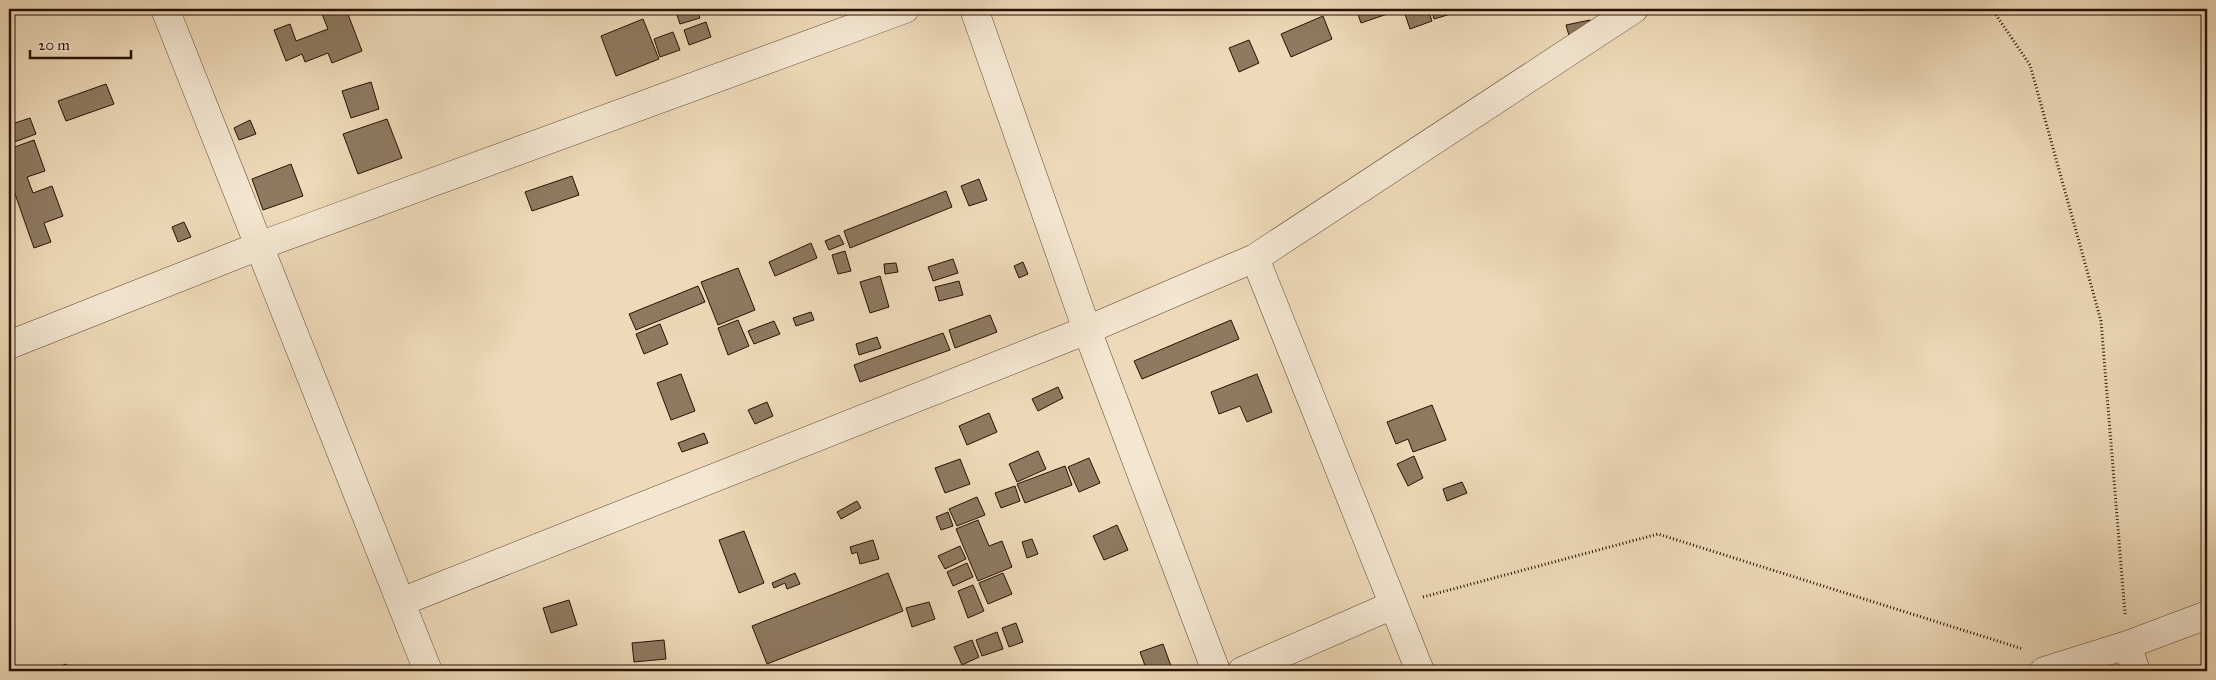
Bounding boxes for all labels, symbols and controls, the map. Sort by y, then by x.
scale bar [30,28,131,60]
text: 20 m [38,36,70,54]

